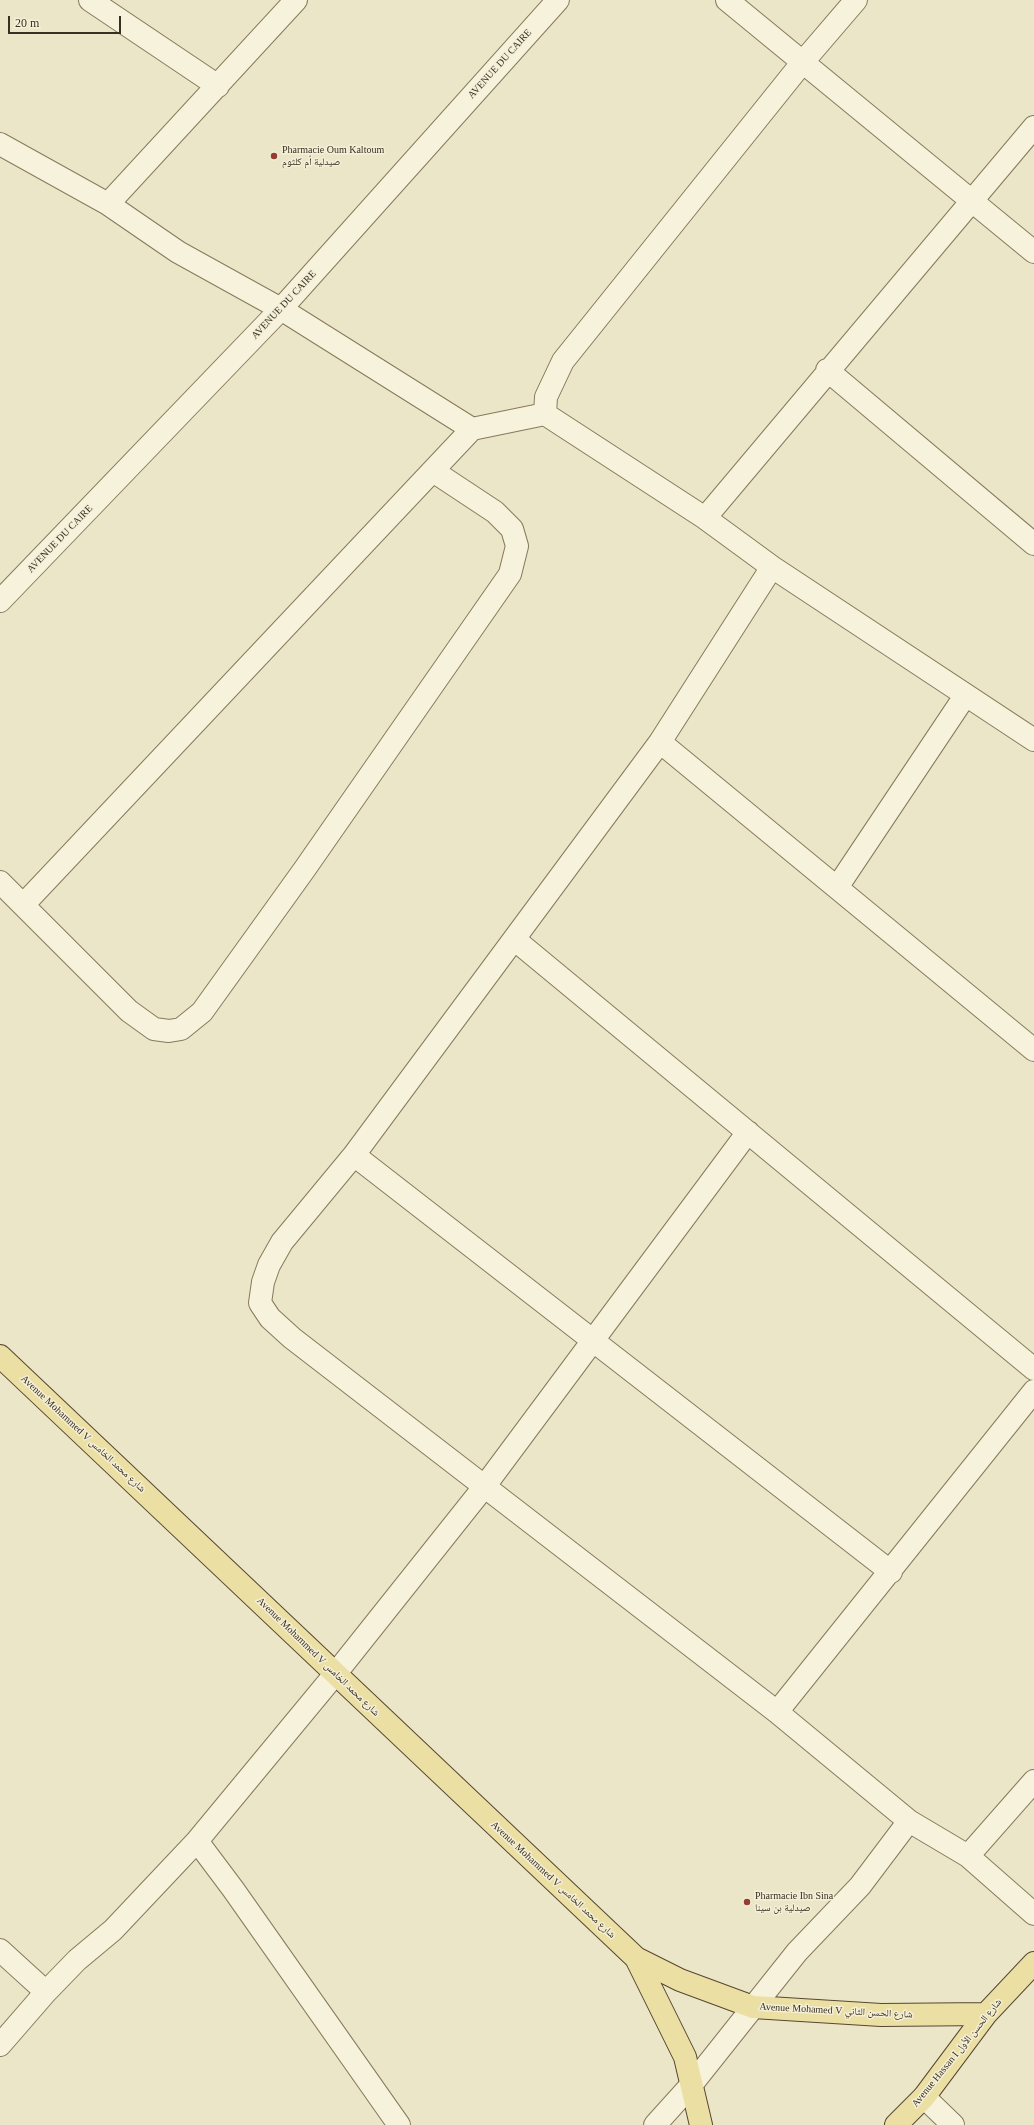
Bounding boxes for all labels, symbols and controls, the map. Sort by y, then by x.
scale bar [10,8,123,34]
text: 20 m [15,16,39,30]
street label: AVENUE DU CAIRE [466,27,534,101]
place label: Pharmacie Oum Kaltoum صيدلية أم كلثوم [282,144,384,168]
marker: Pharmacie Oum Kaltoum صيدلية أم كلثوم [269,151,279,161]
street label: AVENUE DU CAIRE [249,268,319,342]
street label: AVENUE DU CAIRE [25,503,95,575]
street label: Avenue Mohammed V شارع محمد الخامس [18,1373,148,1495]
street label: Avenue Mohammed V شارع محمد الخامس [254,1595,382,1719]
street label: Avenue Mohammed V شارع محمد الخامس [488,1819,618,1941]
place label: Pharmacie Ibn Sina صيدلية بن سينا [755,1890,833,1914]
marker: Pharmacie Ibn Sina صيدلية بن سينا [742,1897,752,1907]
street label: Avenue Hassan I شارع الحسن الأول [910,1996,1004,2110]
street label: Avenue Mohamed V شارع الحسن الثاني [759,2001,913,2021]

